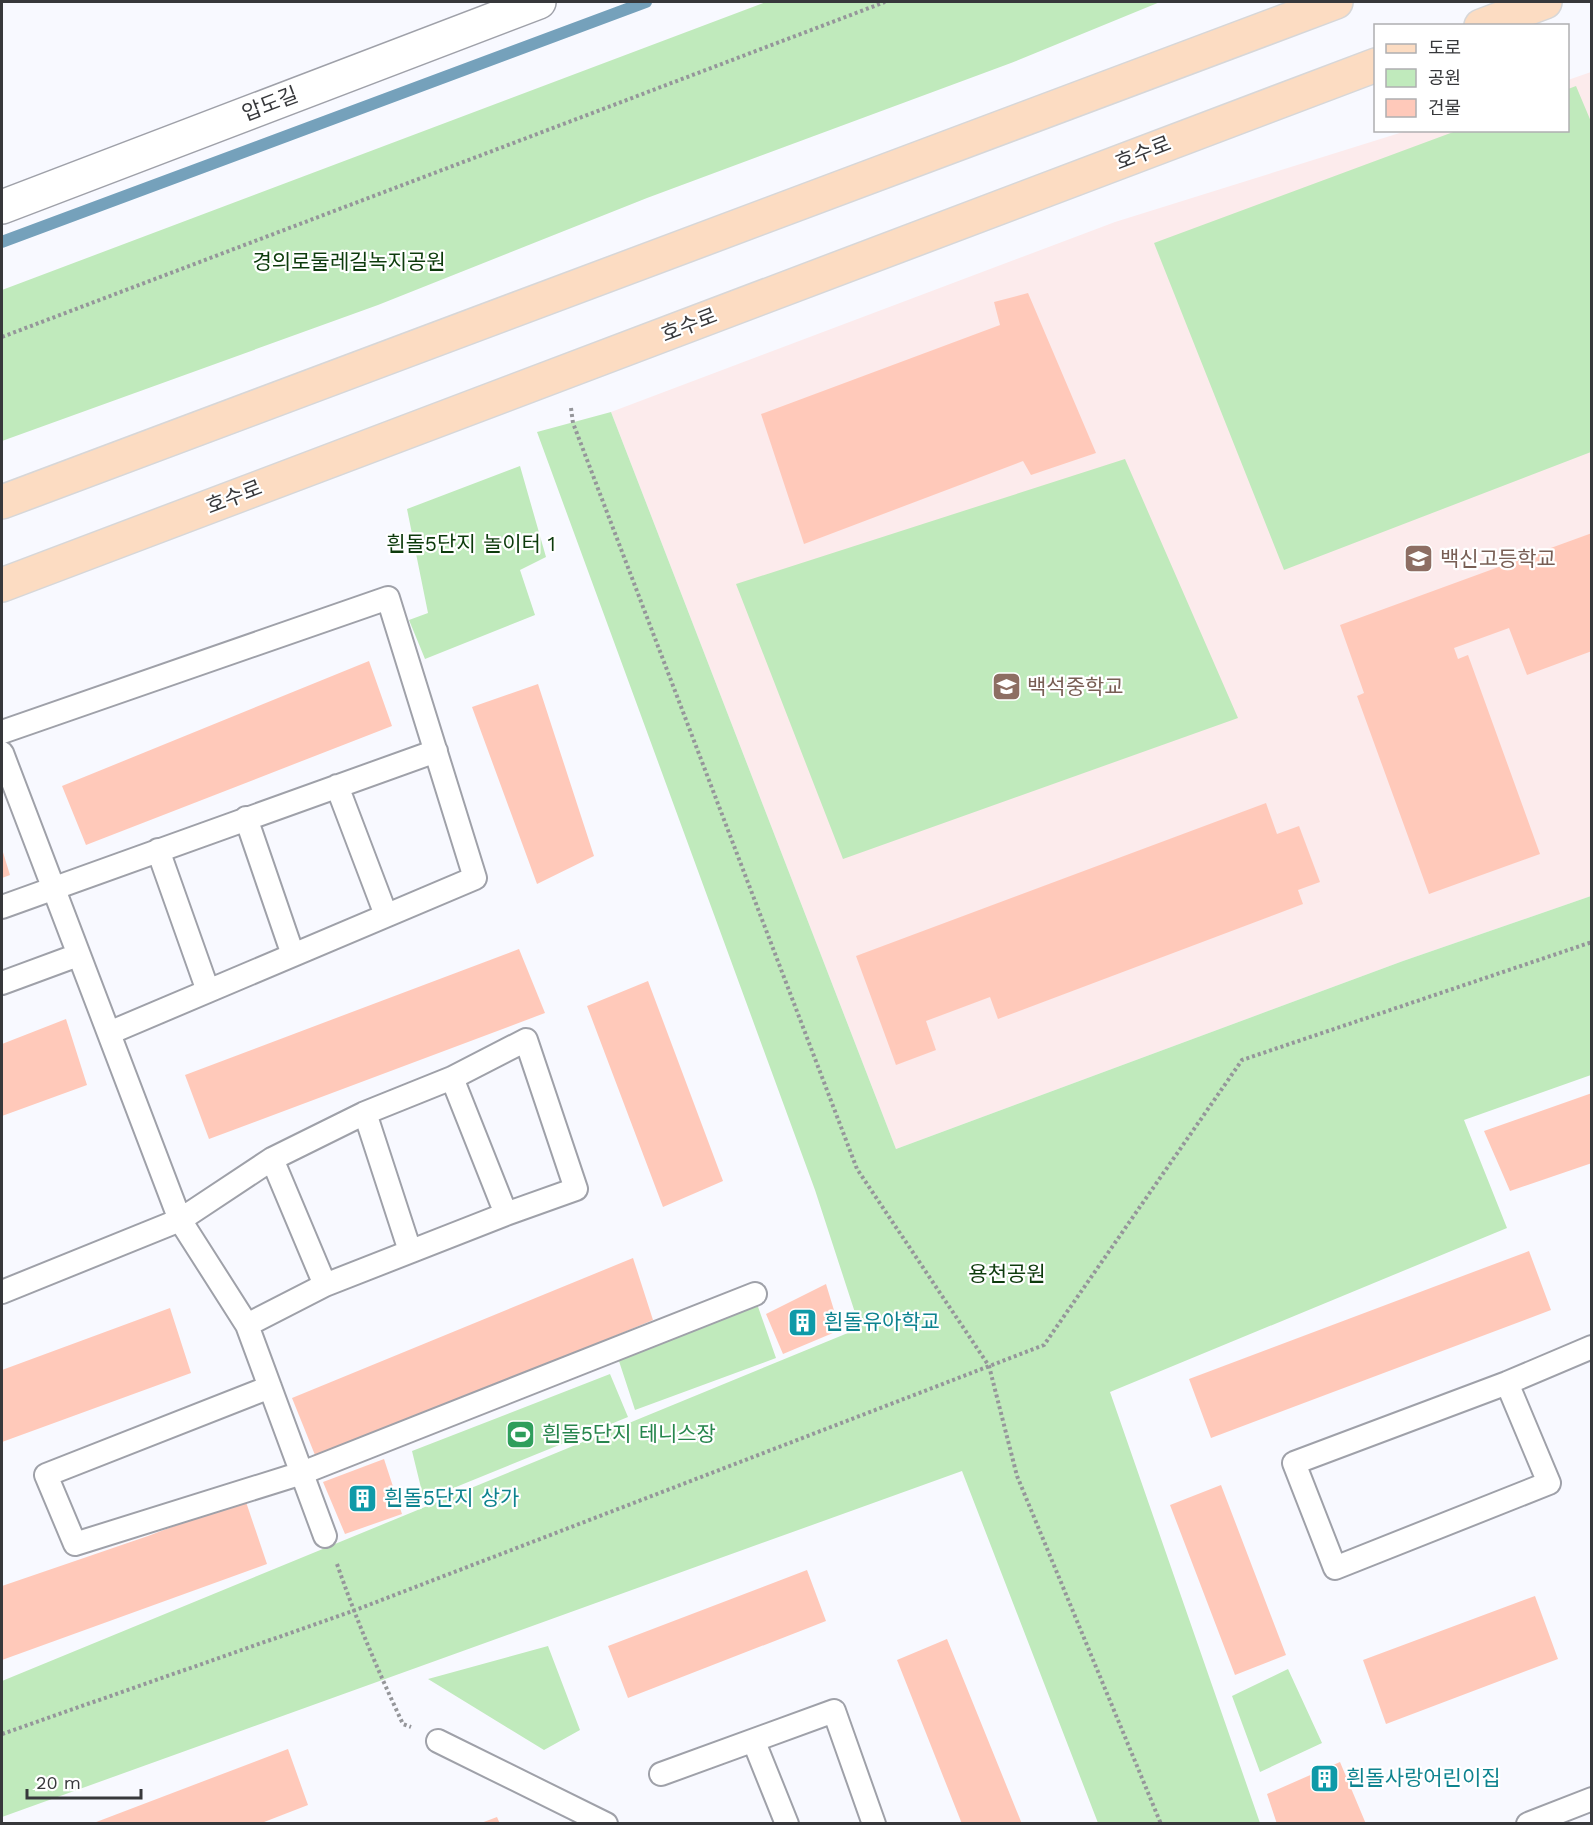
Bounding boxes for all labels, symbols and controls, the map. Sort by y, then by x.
legend [1374,24,1569,132]
text: 도로 [1428,37,1461,58]
text: 공원 [1428,67,1461,88]
street label: 압도길 [238,81,301,126]
text: 건물 [1428,97,1461,118]
street label: 호수로 [1111,130,1174,175]
park label: 경의로둘레길녹지공원 [252,249,446,274]
street label: 호수로 [657,302,720,347]
street label: 호수로 [202,474,265,519]
park label: 흰돌5단지 놀이터 1 [386,531,556,556]
school or university icon: 백신고등학교 [1403,543,1435,575]
place label: 백신고등학교 [1440,546,1556,571]
school or university icon: 백석중학교 [990,671,1022,703]
place label: 백석중학교 [1027,674,1124,699]
park label: 용천공원 [968,1261,1046,1286]
building icon: 흰돌유아학교 [787,1306,819,1338]
place label: 흰돌유아학교 [824,1309,940,1334]
sports icon: 흰돌5단지 테니스장 [505,1418,537,1450]
place label: 흰돌5단지 테니스장 [542,1421,716,1446]
building icon: 흰돌5단지 상가 [347,1482,379,1514]
place label: 흰돌5단지 상가 [384,1485,519,1510]
scale bar [27,1762,141,1800]
building icon: 흰돌사랑어린이집 [1309,1762,1341,1794]
place label: 흰돌사랑어린이집 [1346,1765,1501,1790]
text: 20 m [36,1772,81,1793]

